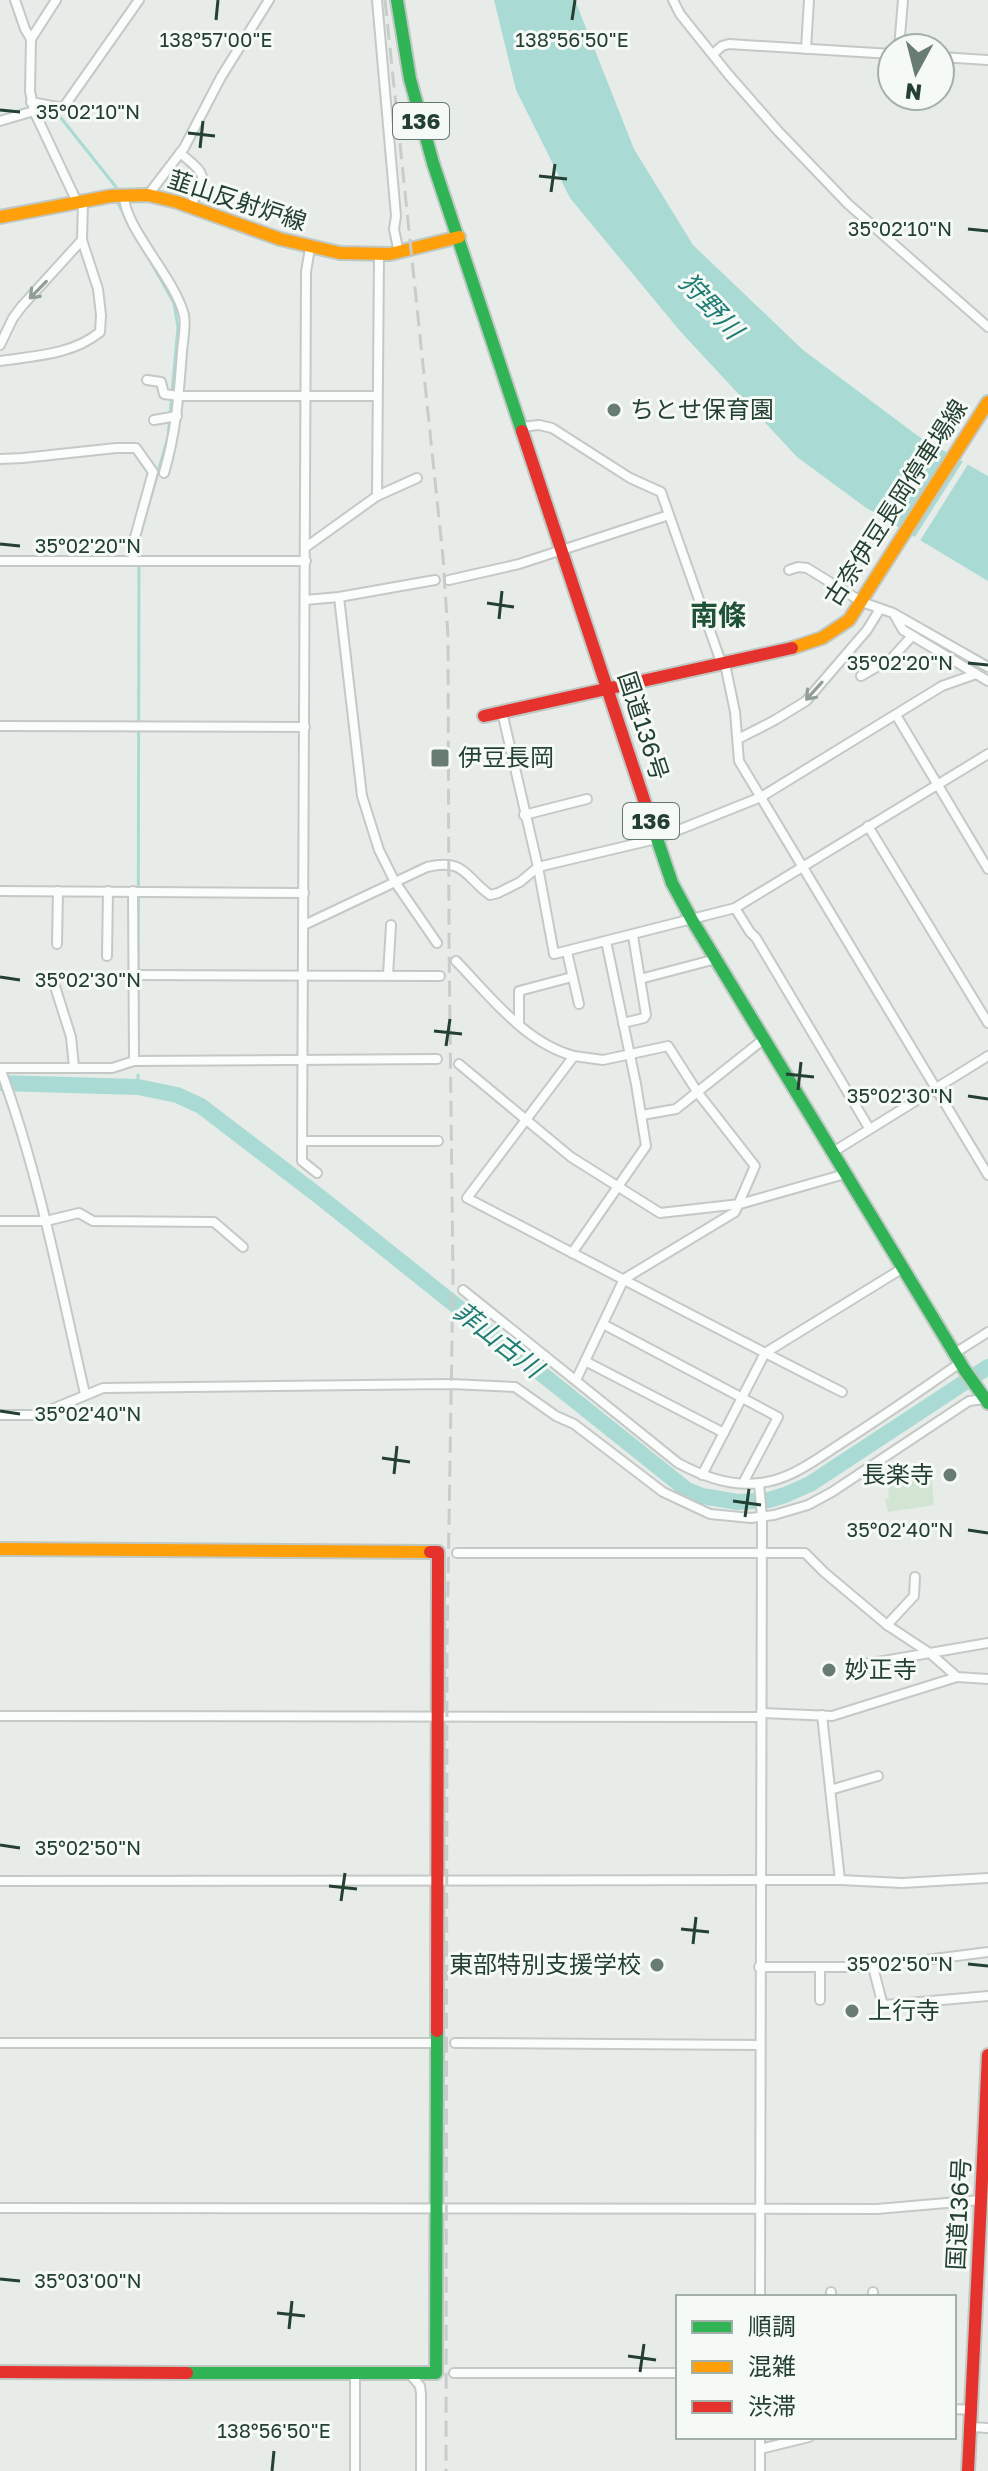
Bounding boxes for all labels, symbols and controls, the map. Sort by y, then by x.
text: 138°57'00"E [160,27,272,51]
text: 138°56'50"E [515,27,629,51]
north arrow [876,32,956,112]
text: N [904,78,923,107]
text: 35°02'10"N [36,99,140,123]
road number: 136 [393,103,449,139]
street label: 韮山反射炉線 [165,164,310,236]
text: 35°02'10"N [848,216,952,240]
water label: 狩野川 [673,267,751,347]
one-way arrow [28,280,47,300]
place label: ちとせ保育園 [630,394,774,423]
street label: 古奈伊豆長岡停車場線 [817,394,972,611]
marker: ちとせ保育園 [605,401,623,419]
text: 35°02'20"N [35,533,141,557]
district label: 南條 [690,598,746,631]
text: 35°02'20"N [847,650,953,674]
street label: 国道136号 [613,668,676,783]
one-way arrow [805,681,823,701]
place label: 伊豆長岡 [458,742,554,771]
marker: 伊豆長岡 [429,747,451,769]
road number: 136 [623,803,679,839]
text: 35°02'30"N [35,967,141,991]
text: 35°02'30"N [847,1083,953,1107]
water label: 菲山古川 [448,1295,551,1386]
text: 35°02'40"N [34,1401,142,1425]
place label: 長楽寺 [862,1459,934,1488]
marker: 長楽寺 [941,1466,959,1484]
text: 35°02'40"N [846,1517,954,1541]
place label: 妙正寺 [845,1654,917,1683]
marker: 妙正寺 [820,1661,838,1679]
text: 35°02'50"N [35,1835,141,1859]
place label: 東部特別支援学校 [449,1949,641,1978]
text: 35°02'50"N [847,1951,953,1975]
marker: 東部特別支援学校 [648,1956,666,1974]
place label: 上行寺 [868,1995,940,2024]
marker: 上行寺 [843,2002,861,2020]
street label: 国道136号 [940,2157,975,2271]
text: 35°03'00"N [34,2268,142,2292]
legend [676,2295,956,2439]
text: 順調 [748,2311,796,2340]
text: 混雑 [748,2351,796,2380]
text: 渋滞 [748,2391,796,2420]
text: 138°56'50"E [217,2418,331,2442]

